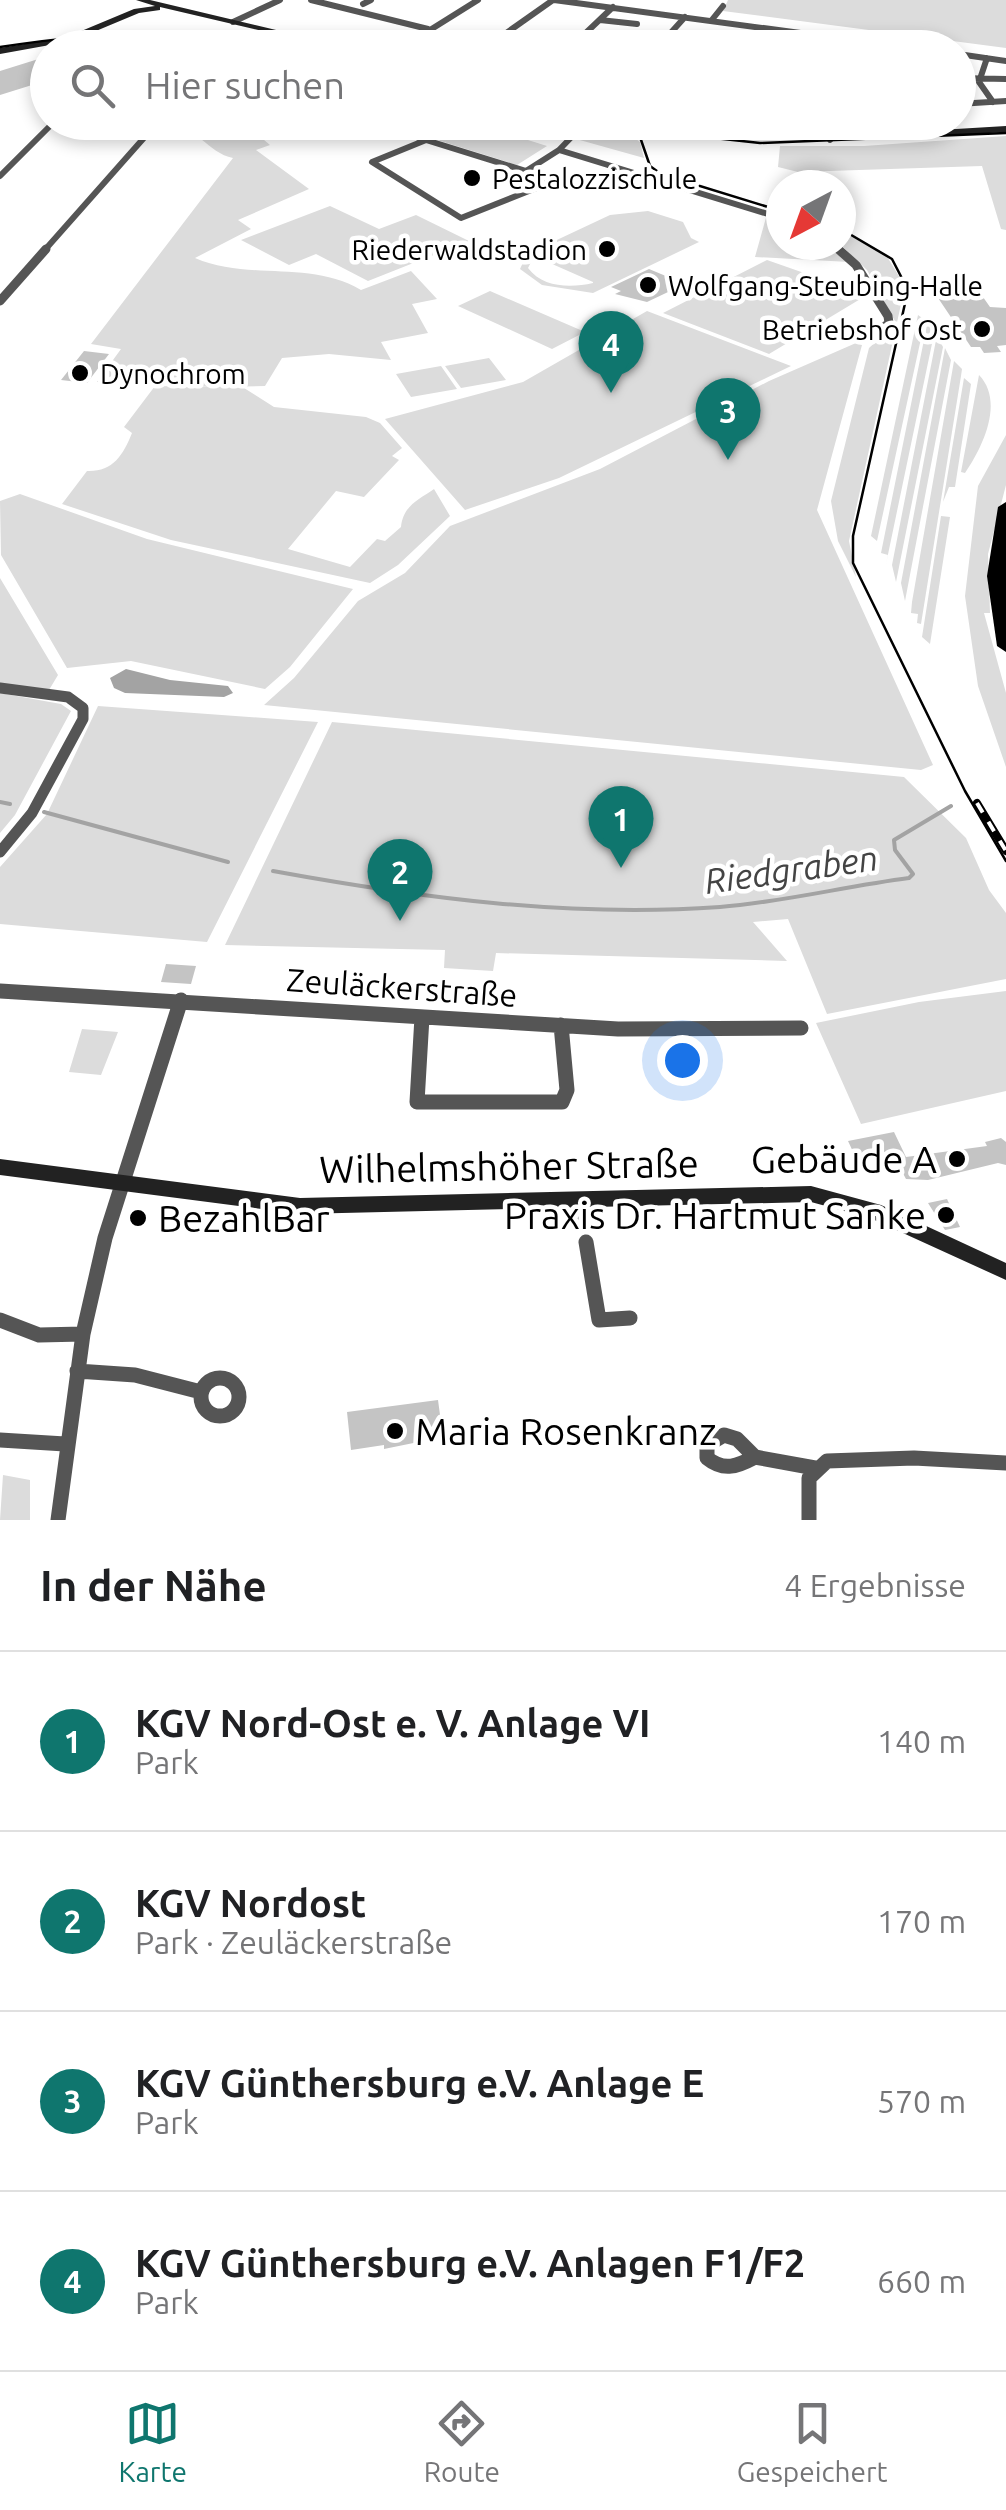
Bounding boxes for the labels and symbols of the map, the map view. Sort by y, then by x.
place label: Pestalozzischule [492,163,697,194]
marker: Pestalozzischule [461,167,483,189]
north arrow [766,170,856,260]
place label: Riederwaldstadion [351,234,587,265]
marker: Riederwaldstadion [596,238,618,260]
place label: Wolfgang-Steubing-Halle [668,270,983,301]
marker: Wolfgang-Steubing-Halle [637,274,659,296]
pin: 4 [578,310,644,393]
place label: Betriebshof Ost [762,314,962,345]
marker: Betriebshof Ost [971,318,993,340]
place label: Dynochrom [100,358,246,389]
marker: Dynochrom [69,362,91,384]
pin: 3 [696,378,760,460]
pin: 1 [588,786,654,868]
water label: Riedgraben [702,837,880,901]
pin: 2 [368,838,432,921]
street label: Zeuläckerstraße [285,961,519,1013]
your location [657,1035,708,1086]
place label: Gebäude A [751,1138,937,1180]
street label: Wilhelmshöher Straße [319,1142,699,1190]
marker: Gebäude A [946,1148,968,1170]
place label: Praxis Dr. Hartmut Sanke [504,1194,926,1236]
place label: BezahlBar [158,1197,330,1239]
marker: Praxis Dr. Hartmut Sanke [935,1204,957,1226]
marker: BezahlBar [127,1207,149,1229]
place label: Maria Rosenkranz [415,1410,717,1452]
marker: Maria Rosenkranz [384,1420,406,1442]

